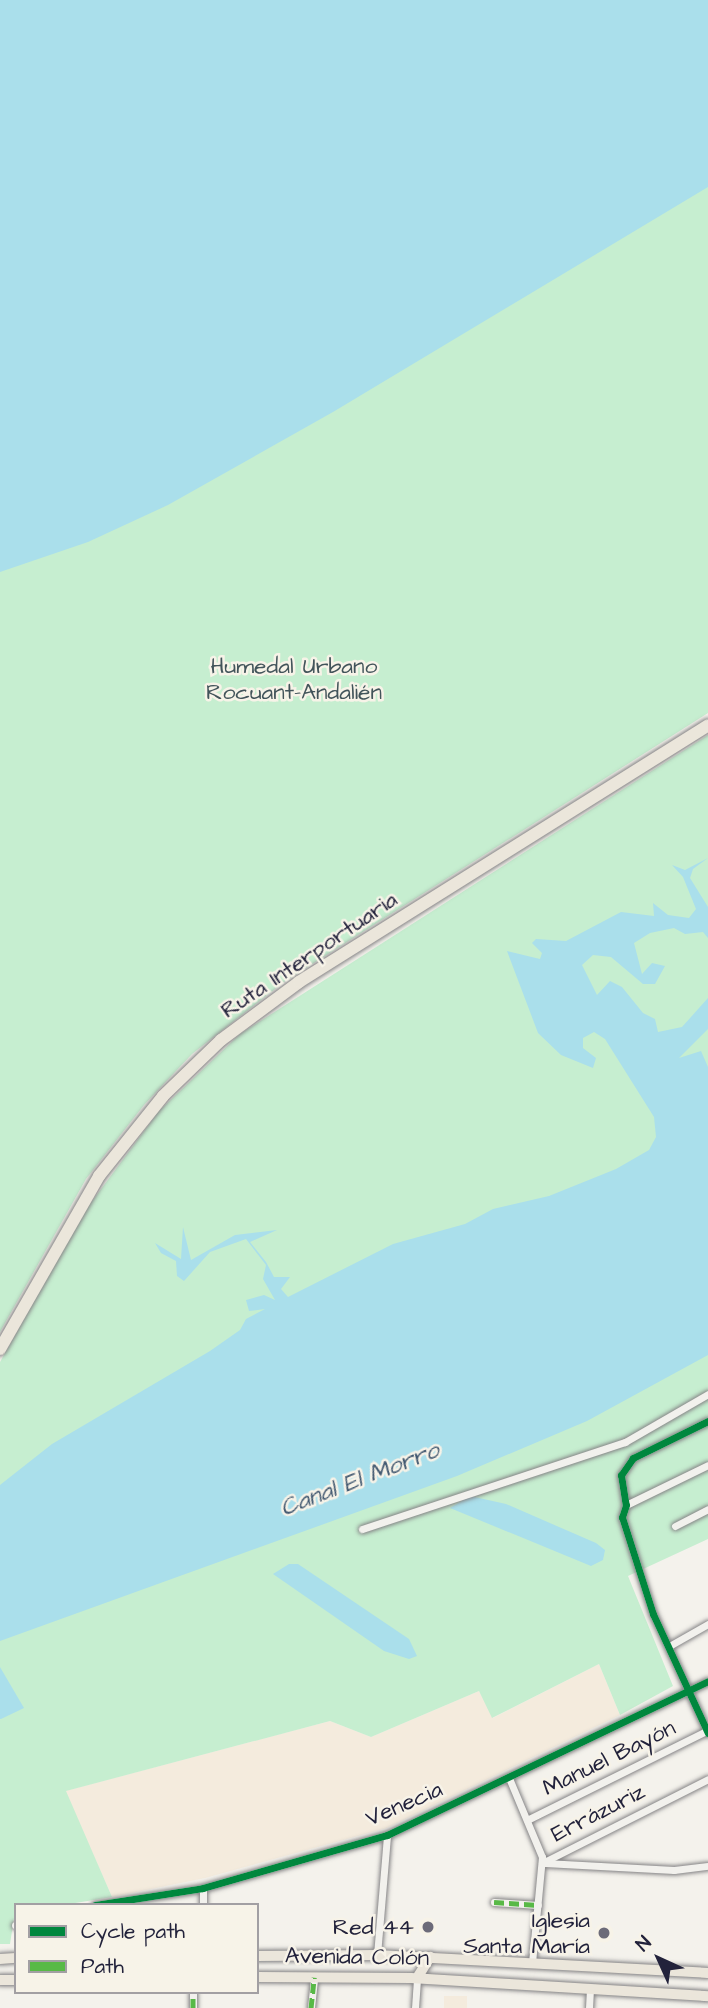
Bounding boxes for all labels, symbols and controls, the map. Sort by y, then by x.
park label: Humedal Urbano Rocuant-Andalién [206,652,382,706]
street label: Ruta Interportuaria [216,886,402,1024]
water label: Canal El Morro [277,1437,443,1523]
street label: Manuel Bayón [538,1714,680,1802]
street label: Venecia [362,1776,446,1832]
street label: Errázuriz [547,1778,649,1848]
legend [14,1903,259,1994]
place label: Iglesia Santa María [463,1906,590,1960]
place label: Red 44 [333,1913,414,1941]
text: Cycle path [81,1917,185,1946]
marker: Red 44 [420,1919,436,1935]
north arrow [624,1924,694,1994]
marker: Iglesia Santa María [596,1925,612,1941]
text: N [630,1930,658,1958]
street label: Avenida Colón [285,1942,429,1972]
text: Path [81,1952,124,1981]

